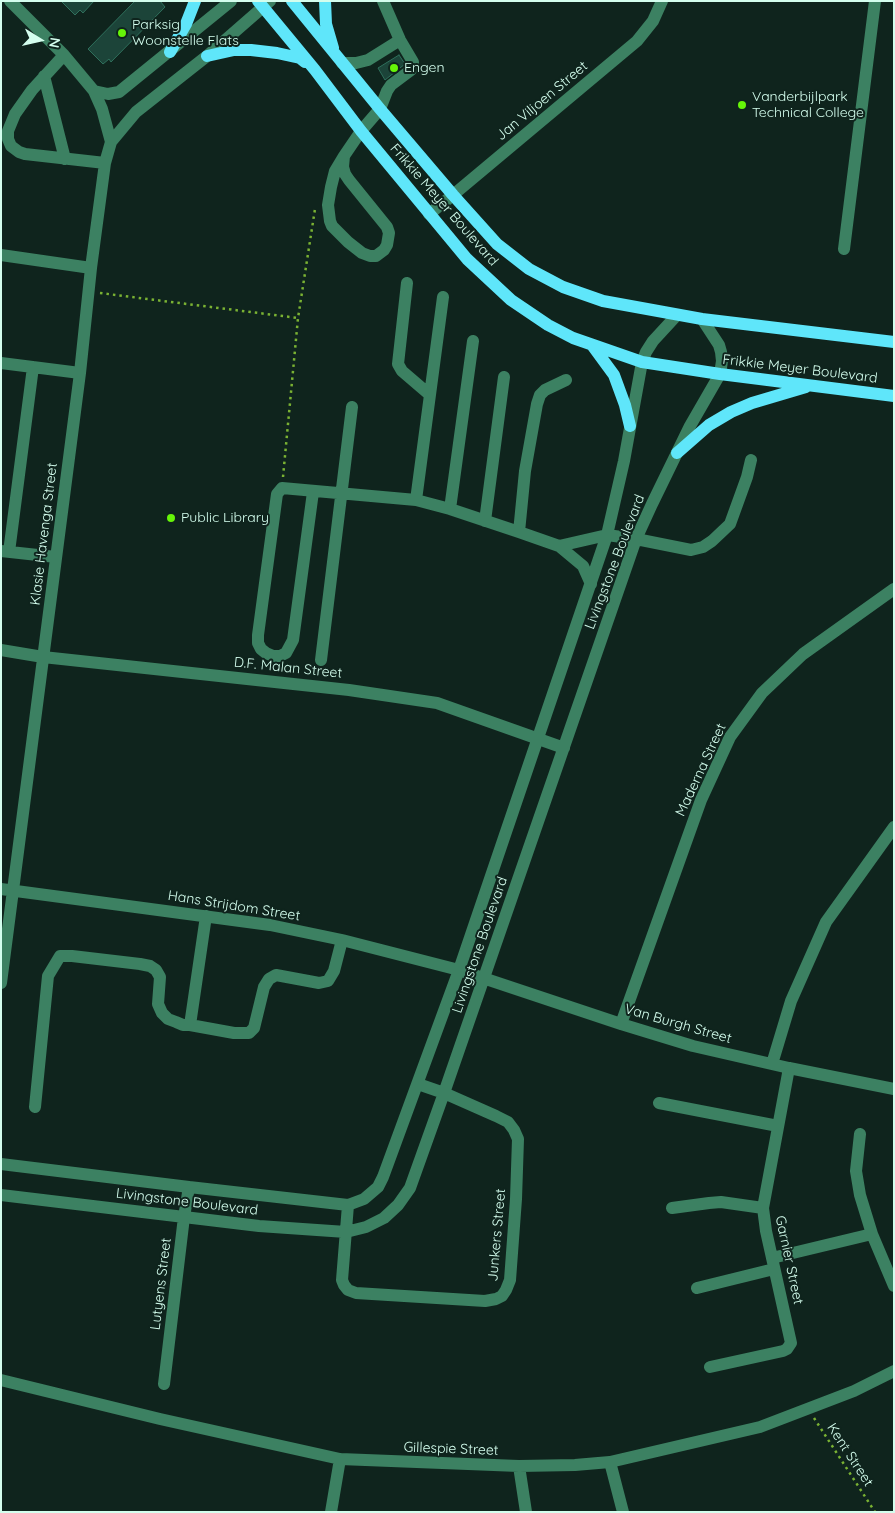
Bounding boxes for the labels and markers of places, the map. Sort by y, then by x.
place label: Parksig Woonstelle Flats [132,17,239,49]
marker: Parksig Woonstelle Flats [116,27,128,39]
place label: Engen [404,60,445,76]
marker: Engen [388,62,400,74]
place label: Vanderbijlpark Technical College [752,89,864,121]
marker: Vanderbijlpark Technical College [736,99,748,111]
place label: Public Library [181,510,269,526]
marker: Public Library [165,512,177,524]

